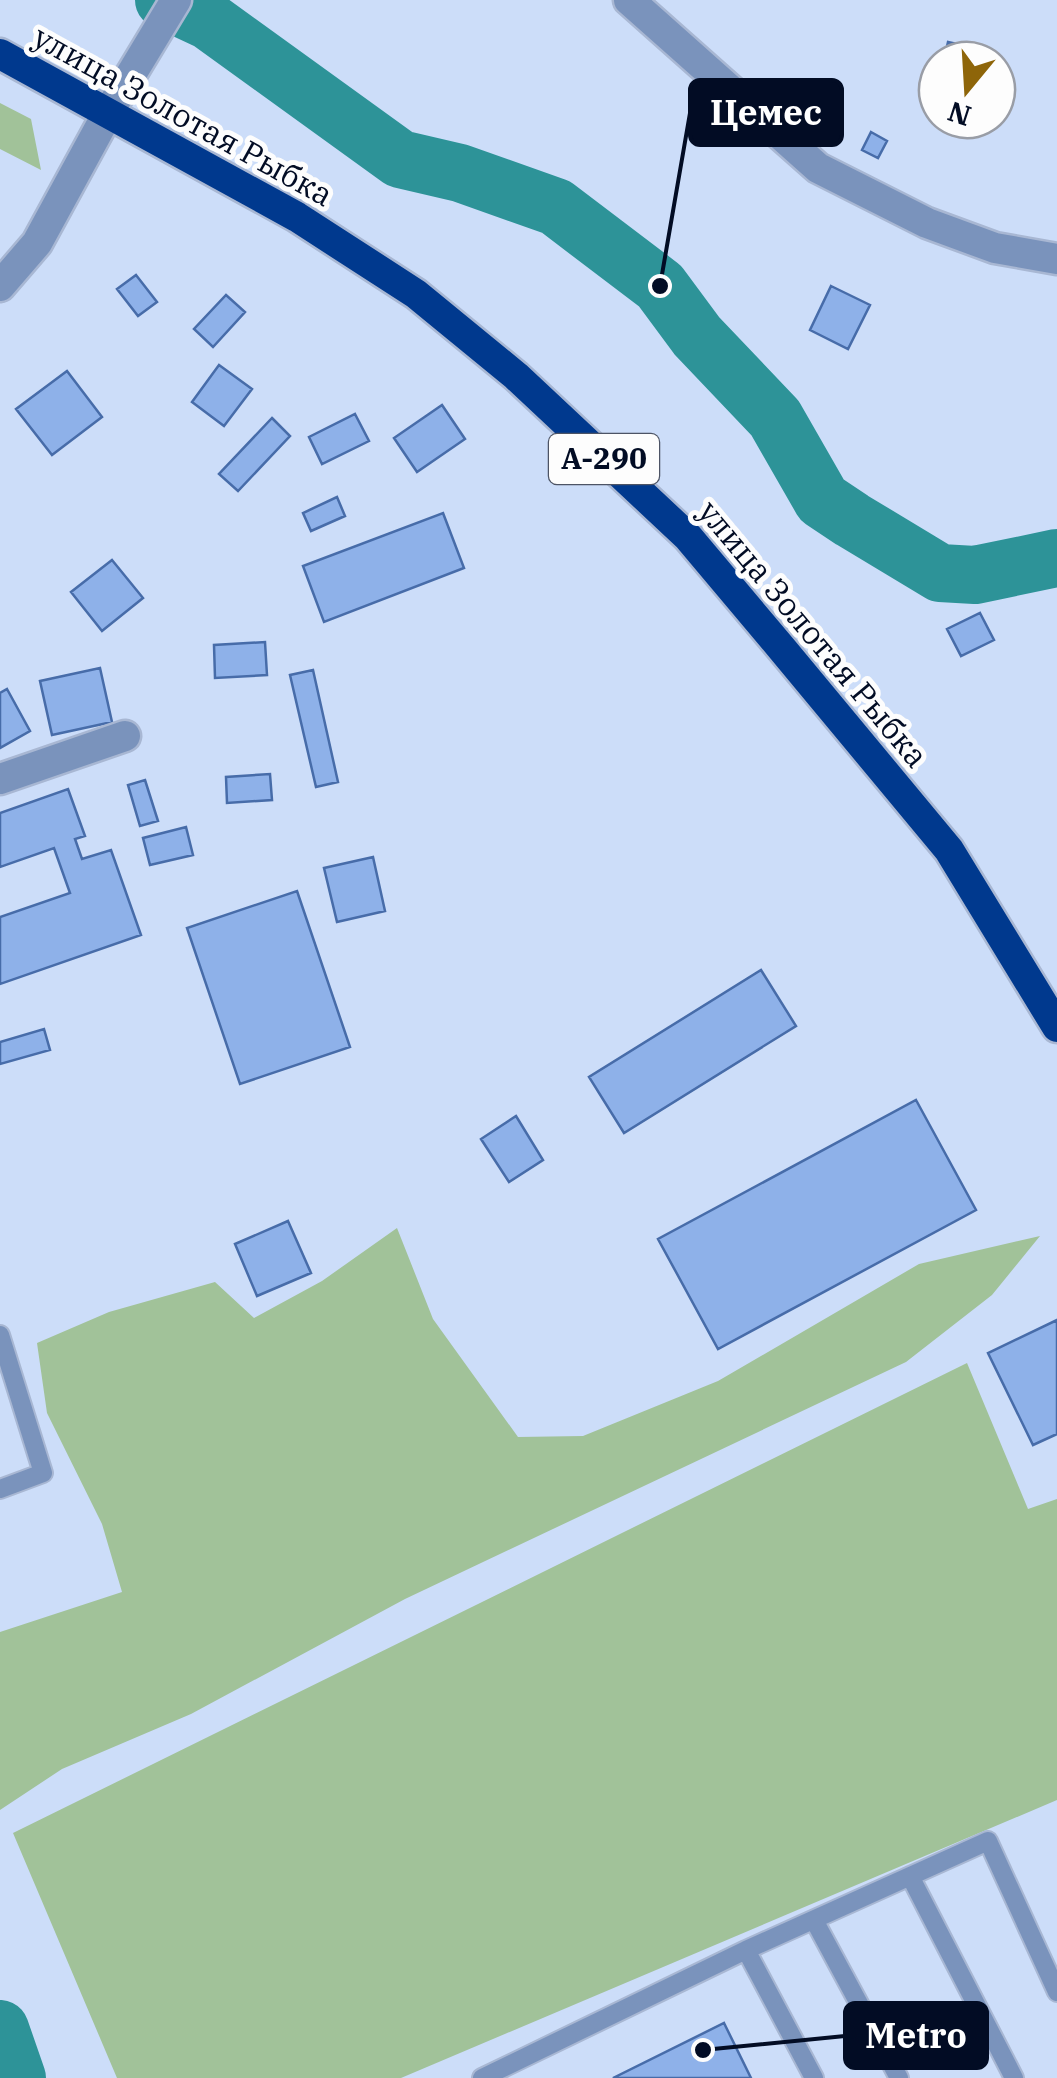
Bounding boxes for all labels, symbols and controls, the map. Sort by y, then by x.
street label: улица Золотая Рыбка [26,15,341,215]
north arrow [917,40,1017,140]
callout: Цемес [690,80,842,145]
text: Цемес [710,89,822,135]
text: N [943,93,975,135]
road number: А-290 [549,434,659,484]
street label: улица Золотая Рыбка [690,491,938,776]
callout: Metro [845,2003,987,2068]
text: Metro [865,2012,967,2058]

